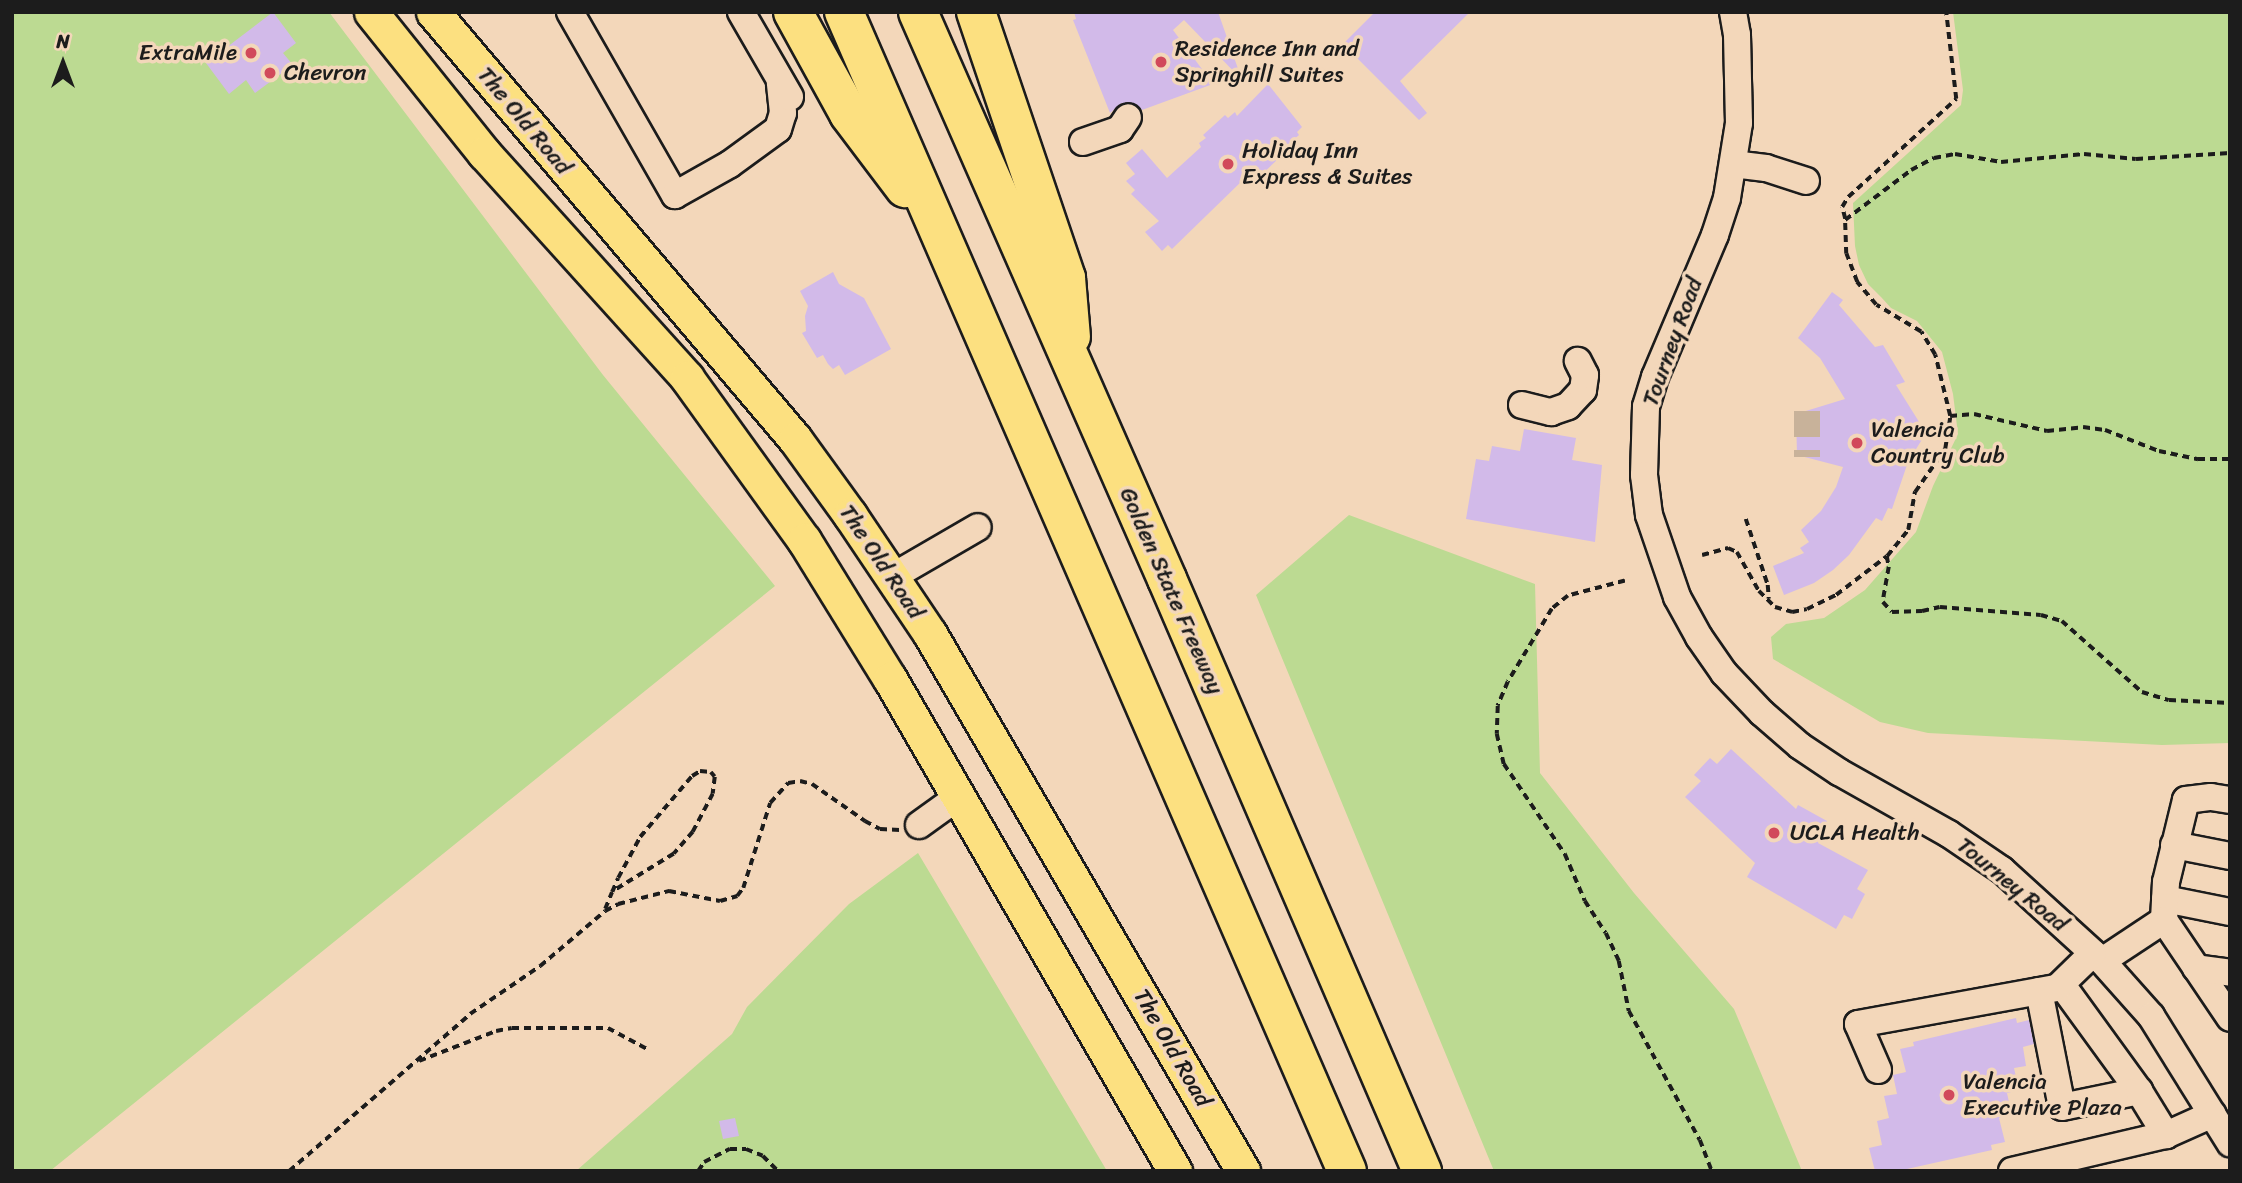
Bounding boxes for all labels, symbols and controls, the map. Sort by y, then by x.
text: N [56,25,70,58]
north arrow [28,28,98,98]
place label: Residence Inn and Springhill Suites [1175,35,1359,89]
place label: ExtraMile [139,39,237,67]
marker: ExtraMile [243,45,259,61]
marker: Residence Inn and Springhill Suites [1153,54,1169,70]
place label: Chevron [284,59,366,87]
street label: The Old Road [471,62,577,180]
marker: Chevron [262,65,278,81]
place label: Holiday Inn Express & Suites [1242,137,1412,191]
marker: Holiday Inn Express & Suites [1220,156,1236,172]
street label: Tourney Road [1637,274,1709,410]
place label: Valencia Country Club [1871,416,2005,470]
marker: Valencia Country Club [1849,435,1865,451]
street label: Golden State Freeway [1113,483,1229,699]
street label: The Old Road [833,500,929,624]
place label: UCLA Health [1790,819,1919,847]
marker: UCLA Health [1764,823,1784,843]
street label: Tourney Road [1951,832,2073,938]
street label: The Old Road [1127,984,1217,1112]
place label: Valencia Executive Plaza [1963,1068,2122,1122]
marker: Valencia Executive Plaza [1941,1087,1957,1103]

